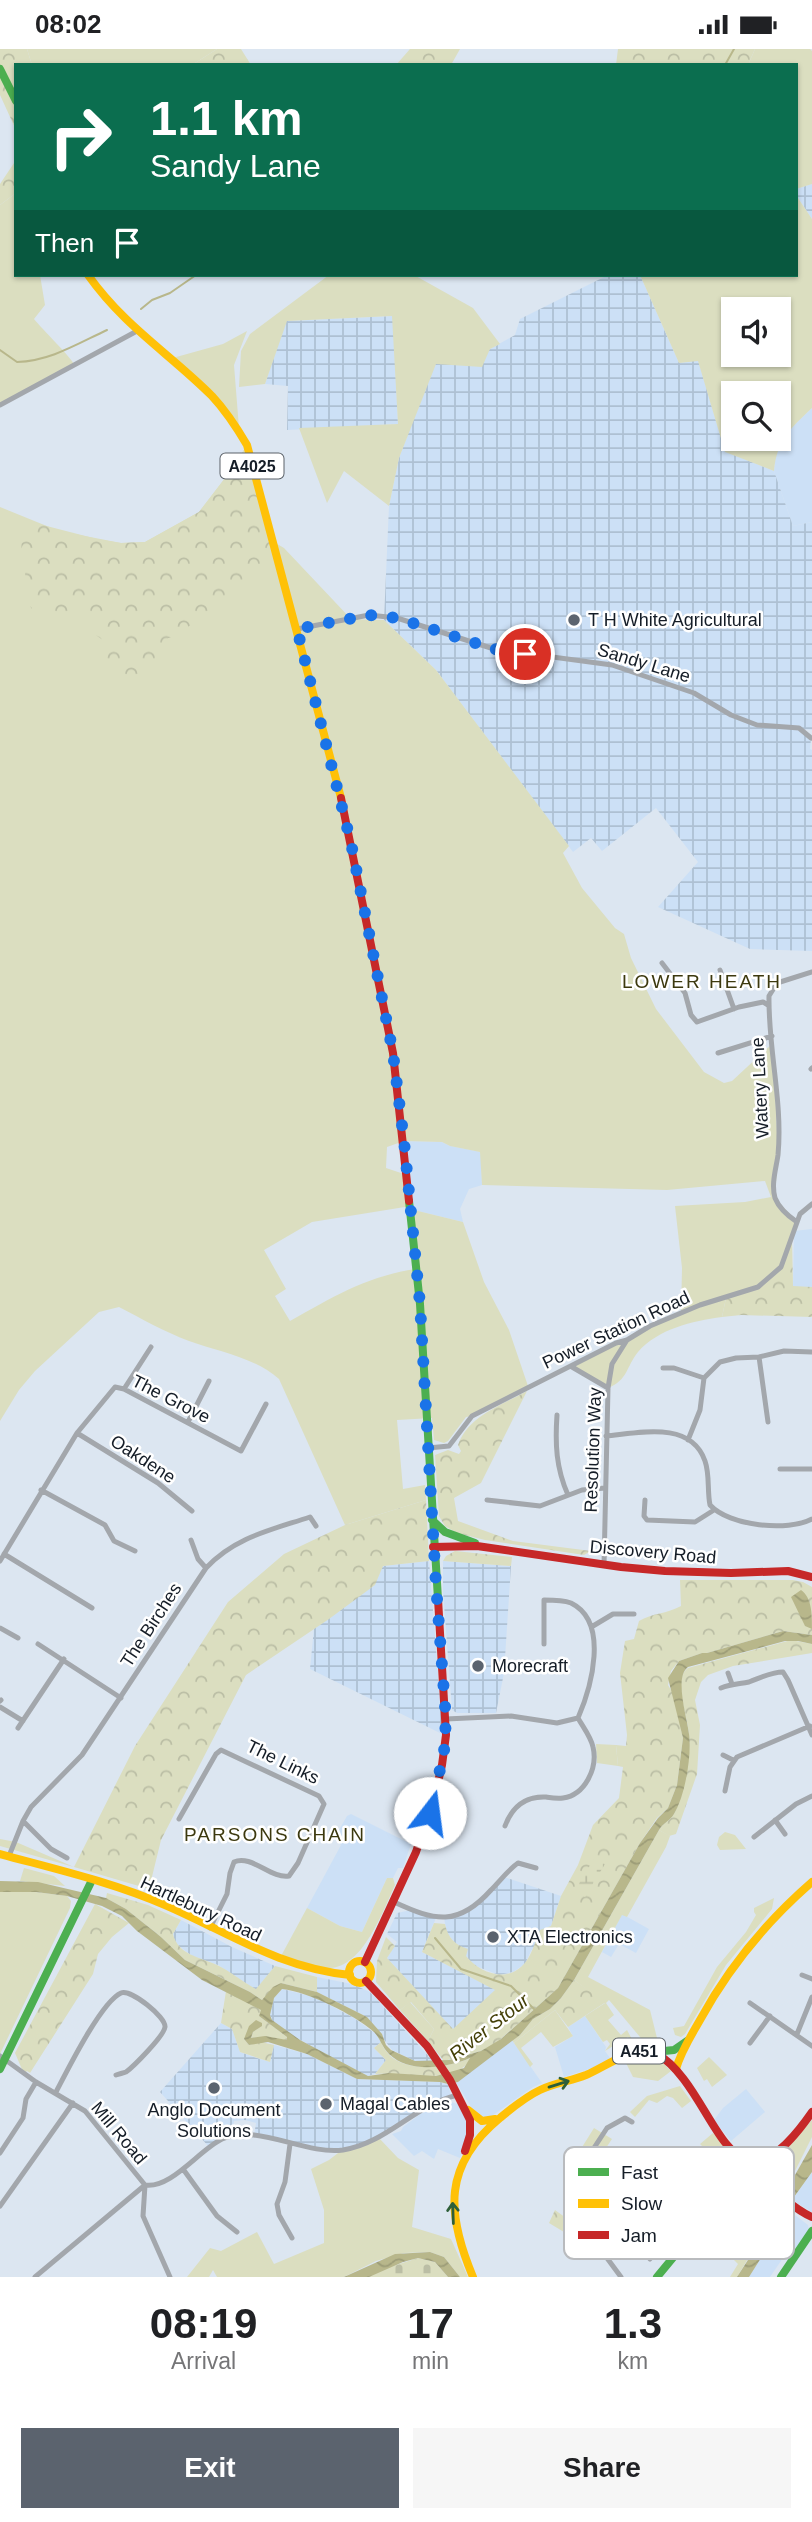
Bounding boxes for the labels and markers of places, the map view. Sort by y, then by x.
place label: T H White Agricultural [588,610,762,630]
marker: T H White Agricultural [566,612,582,628]
pin [495,624,555,684]
place label: Morecraft [492,1656,568,1676]
marker: Morecraft [470,1658,486,1674]
place label: XTA Electronics [507,1927,633,1947]
marker: XTA Electronics [485,1929,501,1945]
marker: Anglo Document Solutions [206,2080,222,2096]
place label: Magal Cables [340,2094,450,2114]
marker: Magal Cables [318,2096,334,2112]
place label: Anglo Document Solutions [147,2100,281,2141]

